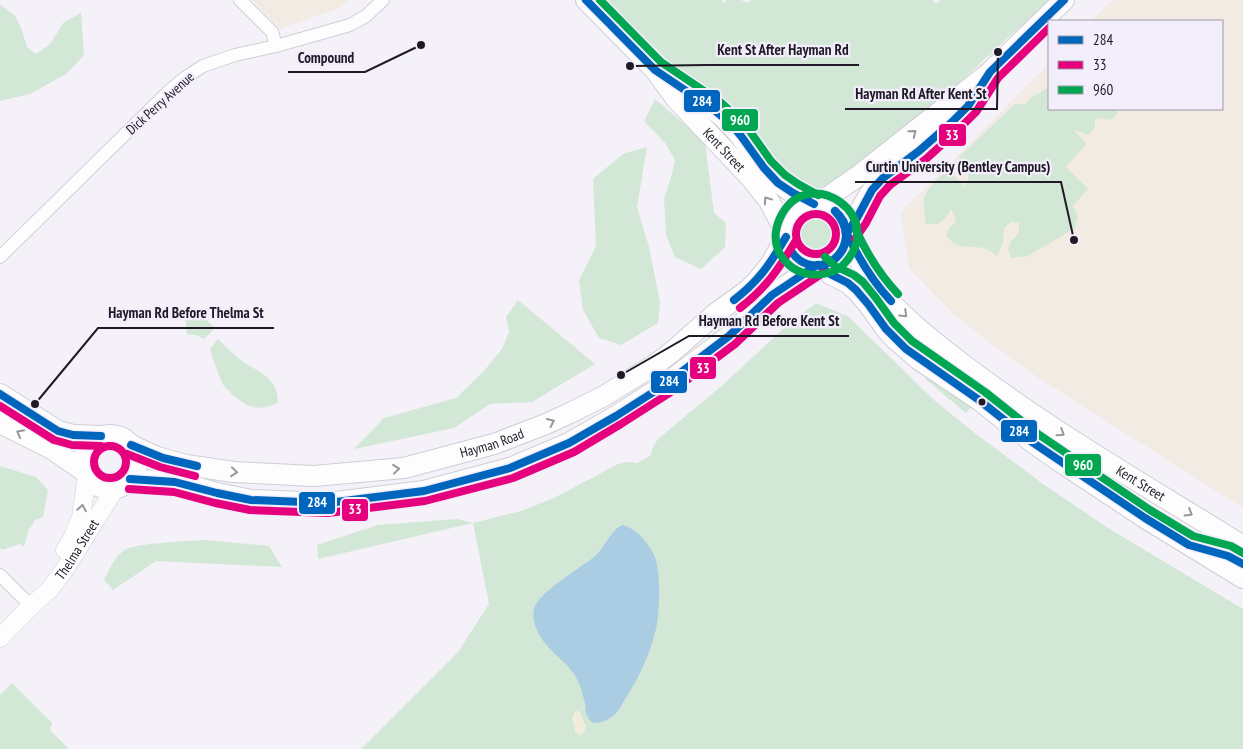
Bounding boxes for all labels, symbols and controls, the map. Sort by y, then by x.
legend [1048,20,1223,110]
text: 284 [1093,30,1114,49]
callout: Kent St After Hayman Rd [707,35,859,65]
text: Kent St After Hayman Rd [717,40,849,59]
callout: Compound [288,42,365,72]
text: Compound [298,48,355,67]
text: 33 [1093,55,1107,74]
street label: Dick Perry Avenue [122,68,198,138]
callout: Hayman Rd After Kent St [845,79,997,109]
text: 960 [1093,80,1114,99]
text: Hayman Rd After Kent St [855,84,987,103]
line badge: 284 [683,89,721,113]
text: 284 [692,92,712,110]
line badge: 960 [721,108,759,132]
text: 960 [730,111,750,129]
line badge: 33 [938,123,967,147]
street label: Kent Street [699,124,749,176]
text: 33 [945,126,959,144]
one-way arrow [907,131,916,139]
callout: Curtin University (Bentley Campus) [855,152,1061,182]
text: Curtin University (Bentley Campus) [866,157,1050,176]
one-way arrow [764,196,773,205]
callout: Hayman Rd Before Thelma St [98,298,274,328]
text: Hayman Rd Before Thelma St [108,303,264,322]
callout: Hayman Rd Before Kent St [689,306,849,336]
one-way arrow [898,308,907,317]
text: Hayman Rd Before Kent St [699,311,840,330]
line badge: 33 [689,356,717,380]
text: 33 [696,359,710,377]
line badge: 284 [650,370,688,394]
text: 284 [659,372,679,390]
unlabelled marker [977,397,987,407]
one-way arrow [546,417,555,428]
line badge: 284 [1000,419,1038,443]
text: 284 [1009,422,1029,440]
street label: Hayman Road [458,424,526,462]
one-way arrow [1056,427,1065,436]
one-way arrow [17,430,26,440]
line badge: 960 [1064,453,1102,477]
text: 960 [1073,456,1093,474]
street label: Kent Street [1113,461,1169,505]
one-way arrow [392,463,400,474]
one-way arrow [230,466,238,477]
line badge: 284 [298,491,336,515]
text: 284 [307,493,327,511]
line badge: 33 [341,498,369,522]
text: 33 [348,500,362,518]
one-way arrow [76,504,87,512]
one-way arrow [1184,506,1193,516]
street label: Thelma Street [51,516,103,583]

